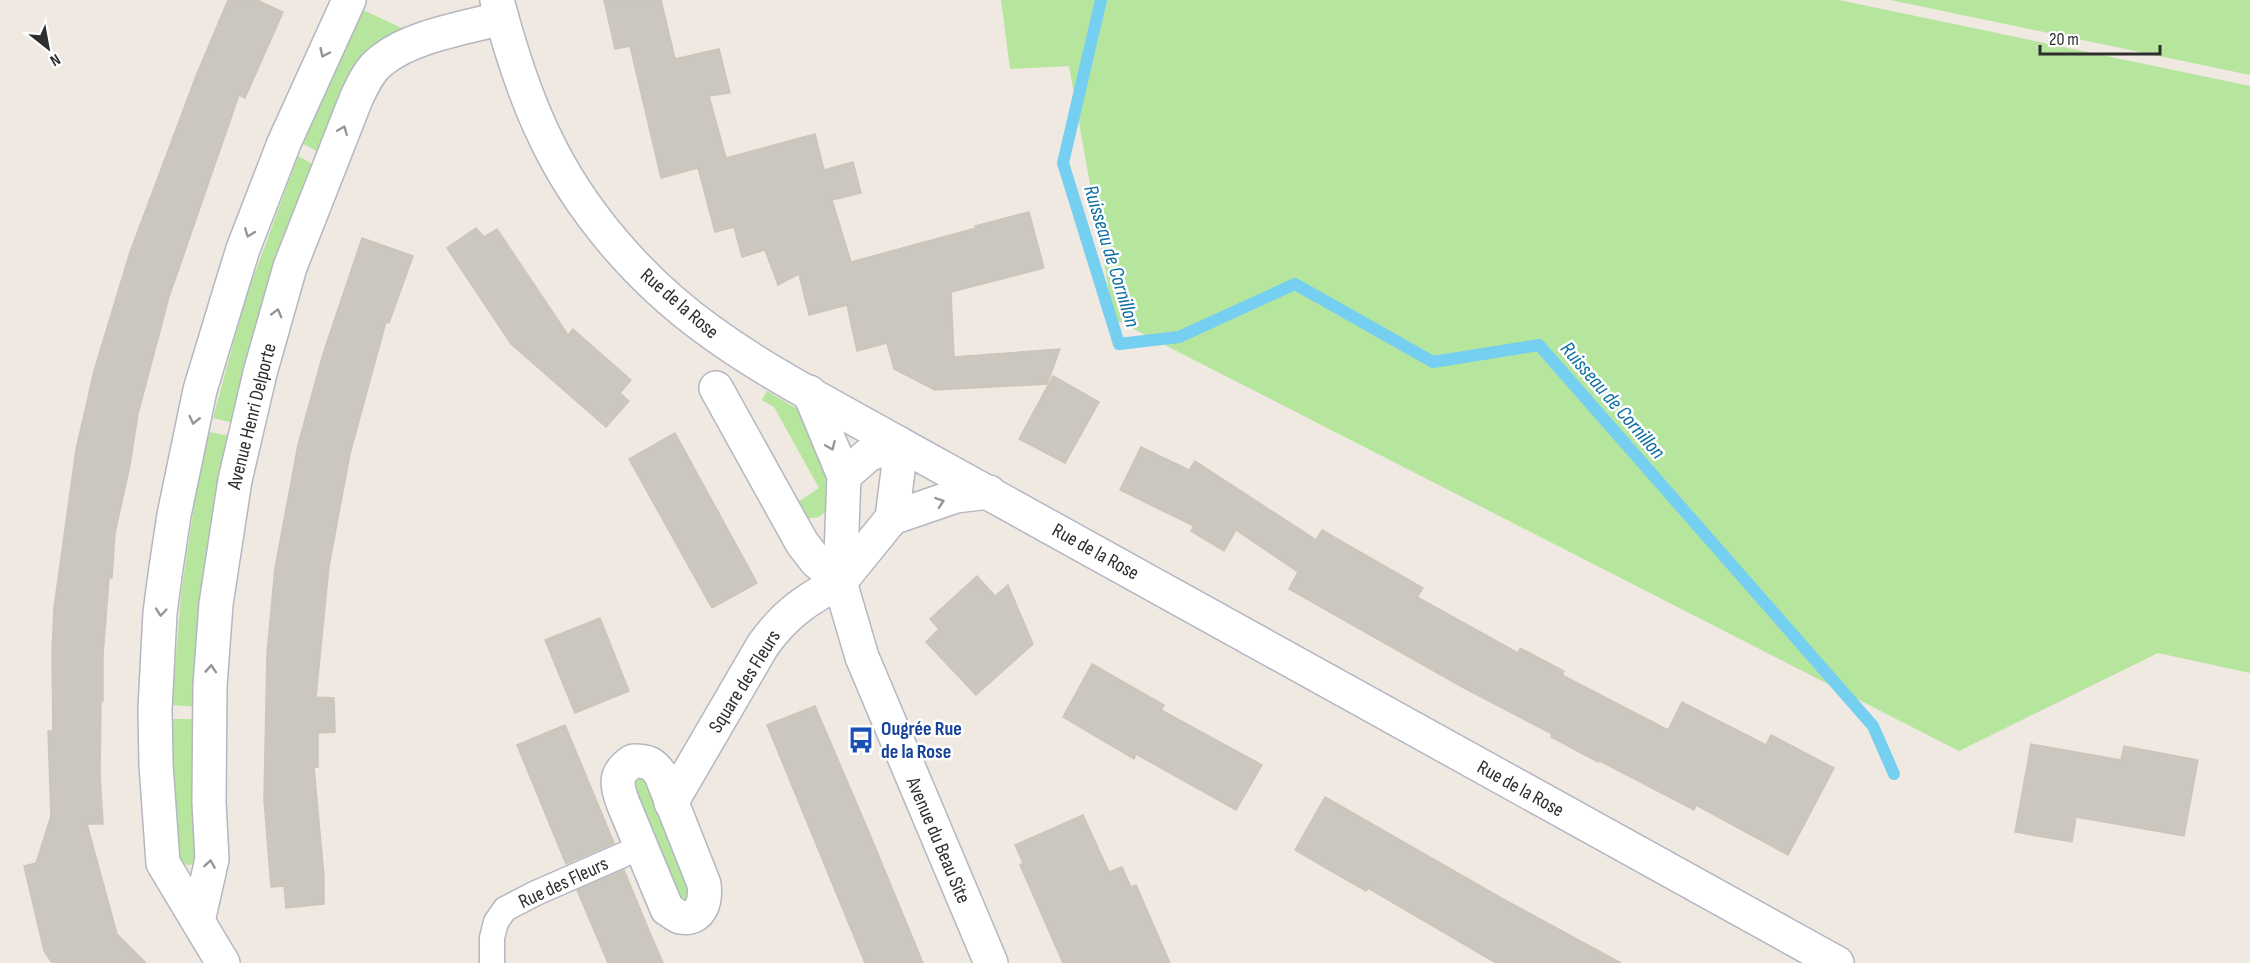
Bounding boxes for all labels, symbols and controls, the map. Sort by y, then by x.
north arrow [18,18,78,78]
scale bar [2040,18,2160,56]
text: 20 m [2049,29,2079,50]
one-way arrow [320,46,332,57]
text: N [46,49,64,70]
one-way arrow [336,125,348,136]
water label: Ruisseau de Cornillon [1078,182,1145,330]
one-way arrow [244,227,257,238]
street label: Rue de la Rose [635,263,723,344]
one-way arrow [270,309,282,319]
water label: Ruisseau de Cornillon [1555,337,1670,464]
street label: Avenue Henri Delporte [222,341,282,493]
one-way arrow [188,414,201,424]
one-way arrow [824,440,836,451]
one-way arrow [934,496,945,509]
street label: Rue de la Rose [1048,518,1143,586]
one-way arrow [155,607,168,616]
street label: Square des Fleurs [704,626,786,737]
one-way arrow [204,665,217,674]
place label: Ougrée Rue de la Rose [881,717,962,764]
bus stop icon: Ougrée Rue de la Rose [846,725,876,755]
street label: Rue de la Rose [1473,755,1568,823]
street label: Avenue du Beau Site [900,773,975,907]
street label: Rue des Fleurs [515,852,612,914]
one-way arrow [203,859,215,869]

